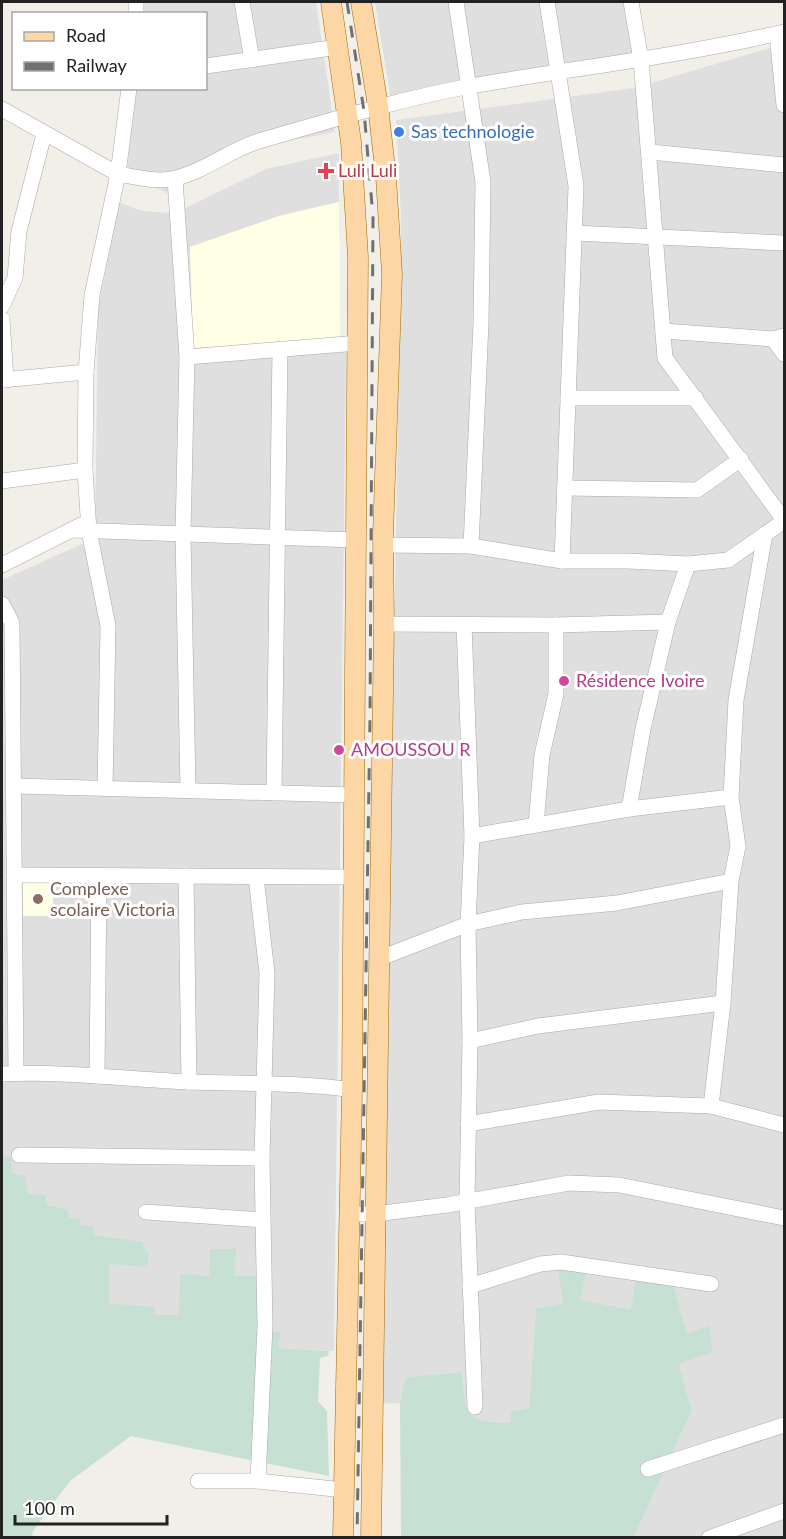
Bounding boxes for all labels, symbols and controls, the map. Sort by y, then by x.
legend [12,12,207,90]
text: Road [66,24,106,46]
text: Railway [66,54,127,76]
place label: Sas technologie [411,120,534,142]
marker: Sas technologie [392,125,406,139]
place label: Luli Luli [338,159,397,181]
marker: Luli Luli [319,164,333,178]
place label: Résidence Ivoire [576,669,705,691]
marker: Résidence Ivoire [557,674,571,688]
place label: AMOUSSOU R [351,738,471,760]
marker: AMOUSSOU R [332,743,346,757]
place label: Complexe scolaire Victoria [50,877,175,920]
marker: Complexe scolaire Victoria [31,892,45,906]
scale bar [15,1488,166,1526]
text: 100 m [24,1497,75,1519]

